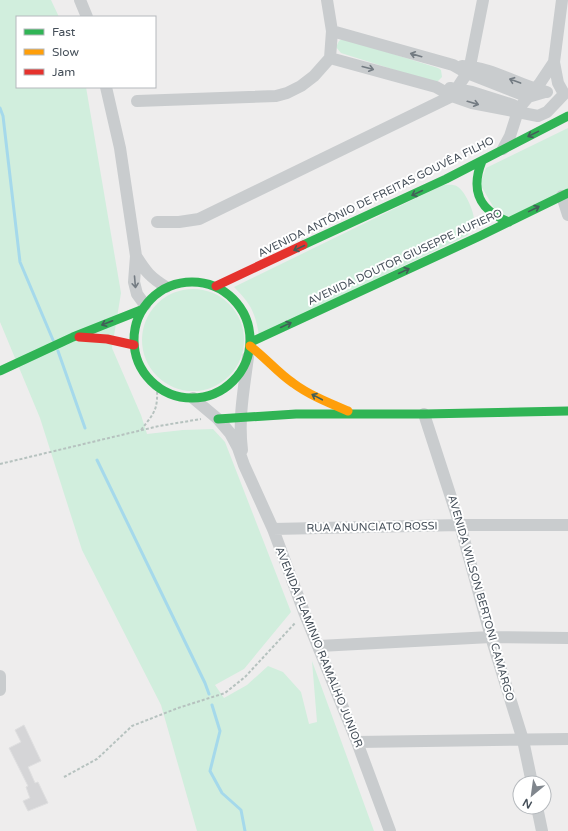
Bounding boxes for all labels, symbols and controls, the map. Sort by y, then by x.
legend [16,16,156,88]
text: Fast [52,25,76,39]
text: Slow [52,45,79,59]
one-way arrow [409,51,422,58]
text: Jam [52,65,75,79]
one-way arrow [361,65,374,73]
one-way arrow [509,76,521,84]
one-way arrow [466,99,479,107]
one-way arrow [528,131,540,138]
street label: AVENIDA ANTÔNIO DE FREITAS GOUVÊA FILHO [256,134,496,260]
one-way arrow [412,190,424,197]
one-way arrow [528,205,540,212]
street label: AVENIDA DOUTOR GIUSEPPE AUFIERO [306,206,504,308]
one-way arrow [294,245,306,252]
one-way arrow [398,267,410,274]
one-way arrow [132,275,139,288]
one-way arrow [102,320,114,328]
one-way arrow [280,321,292,328]
one-way arrow [311,392,323,400]
street label: AVENIDA WILSON BERTONI CAMARGO [445,493,517,703]
street label: RUA ANUNCIATO ROSSI [306,519,438,535]
street label: AVENIDA FLAMINIO RAMALHO JUNIOR [273,545,365,750]
north arrow [512,775,552,815]
text: N [520,795,534,811]

